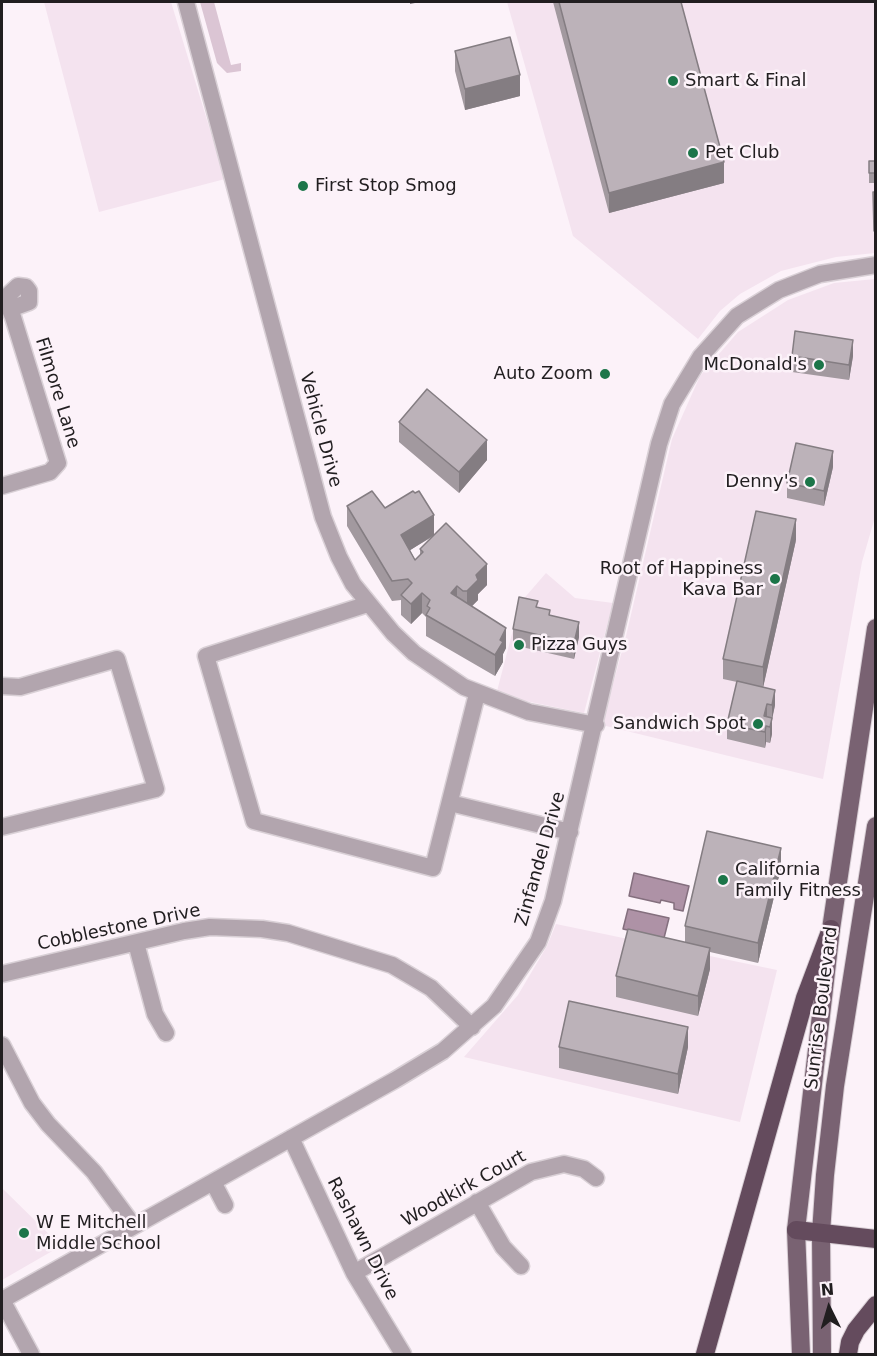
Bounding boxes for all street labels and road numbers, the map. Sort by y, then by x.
street label: Filmore Lane [30,335,84,451]
street label: Vehicle Drive [294,370,346,490]
street label: Zinfandel Drive [511,789,571,929]
street label: Cobblestone Drive [35,900,203,956]
street label: Sunrise Boulevard [801,925,843,1091]
street label: Woodkirk Court [398,1146,530,1232]
street label: Rashawn Drive [322,1174,402,1304]

